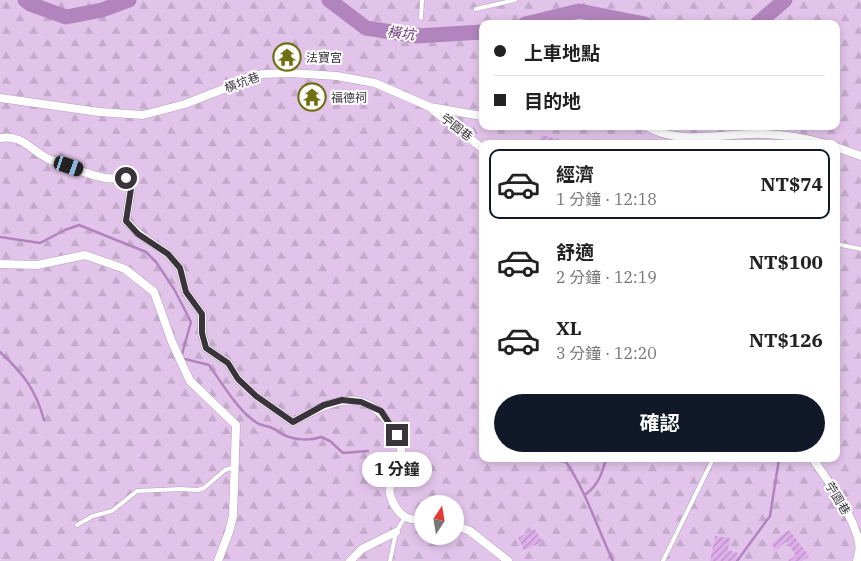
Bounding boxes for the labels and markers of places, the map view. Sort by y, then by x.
temple icon: 法寶宮 [272,42,302,72]
place label: 法寶宮 [306,50,342,65]
temple icon: 福德祠 [297,82,327,112]
place label: 福德祠 [331,90,367,105]

